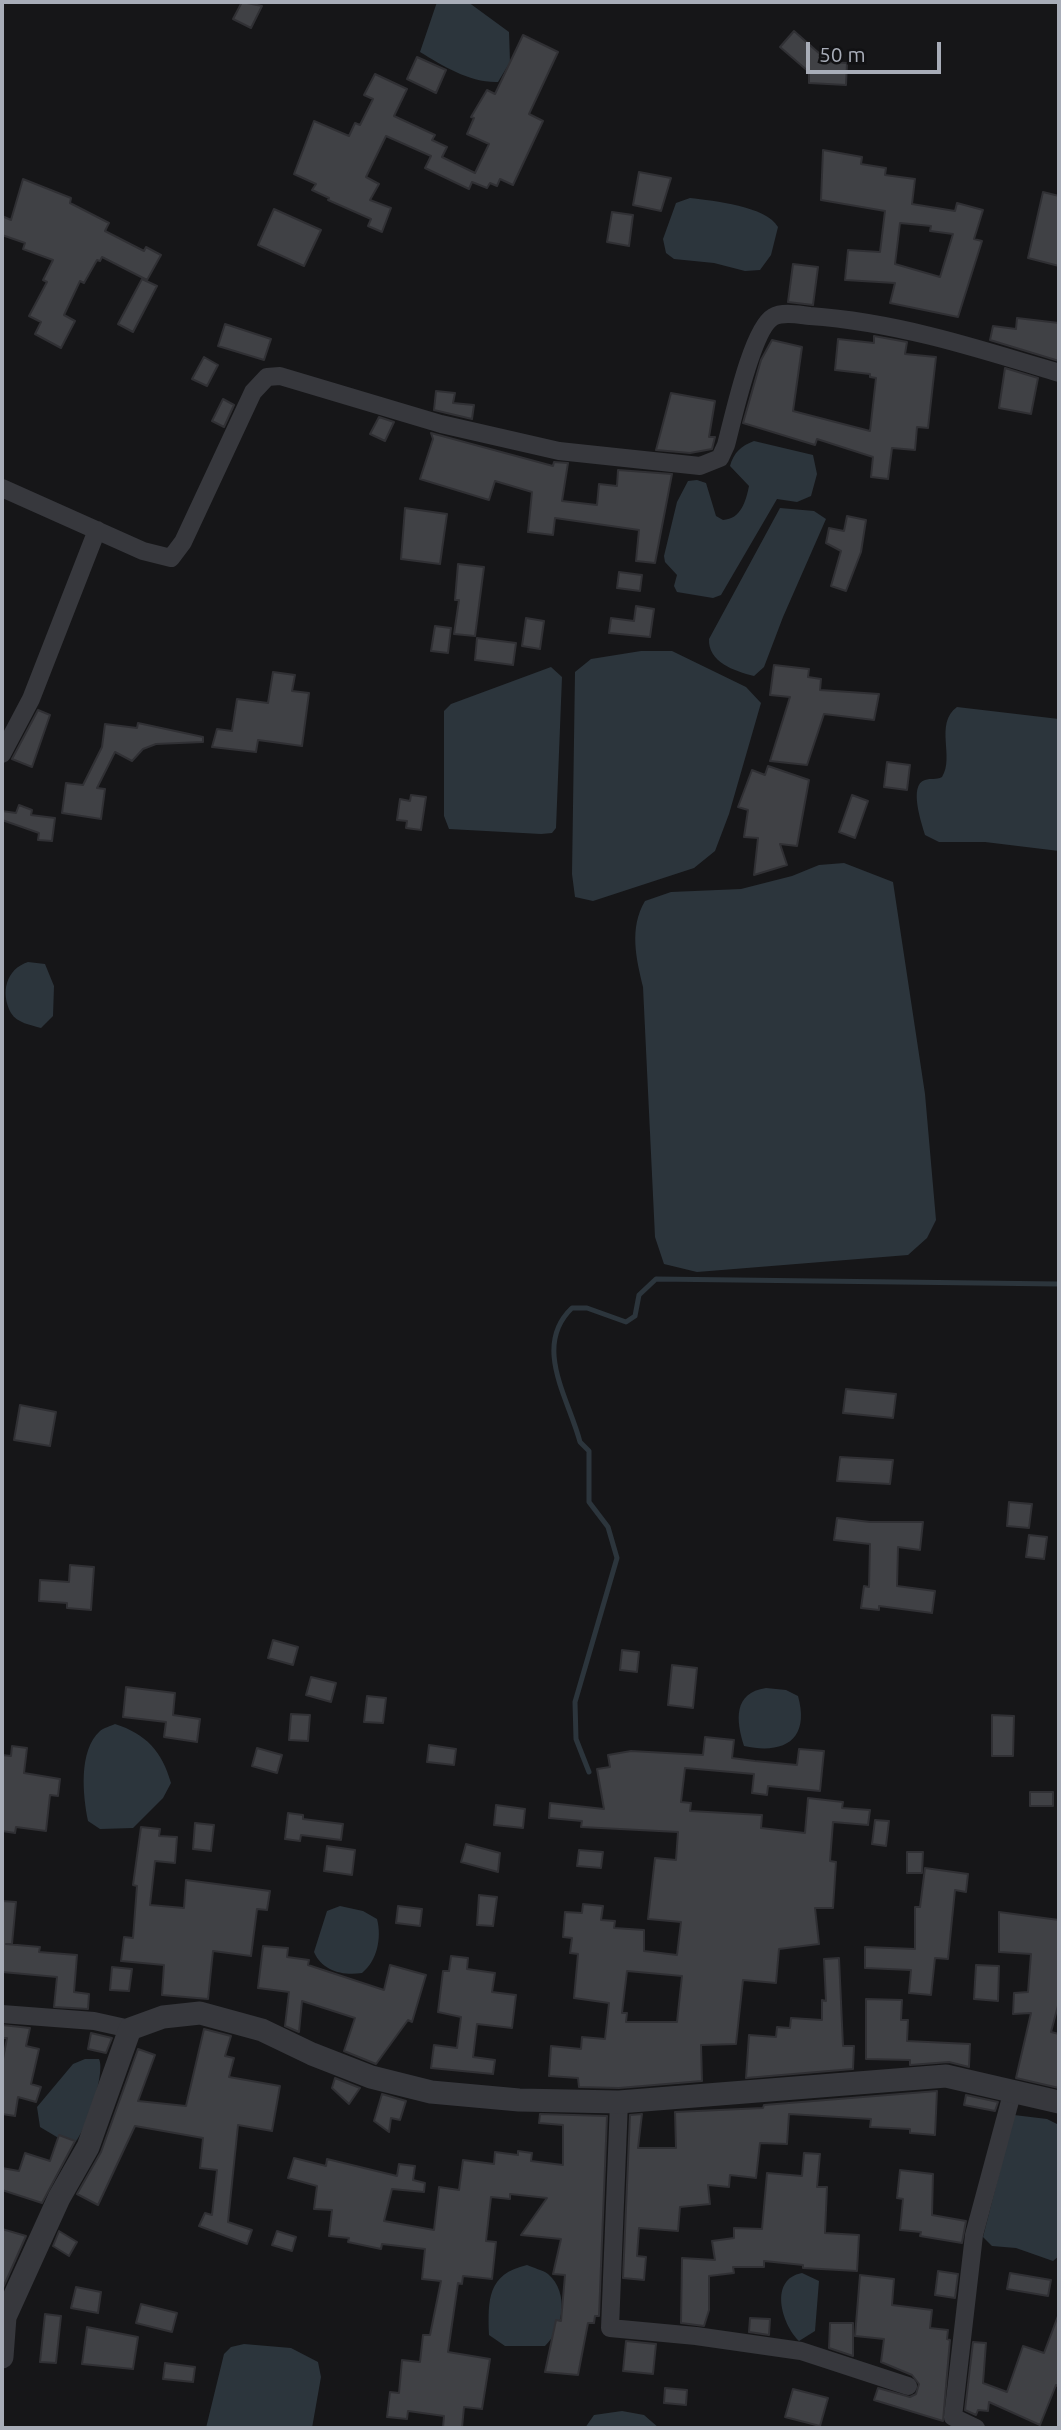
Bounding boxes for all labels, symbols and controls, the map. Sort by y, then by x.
scale bar [809,28,944,72]
text: 50 m [819,42,866,66]

